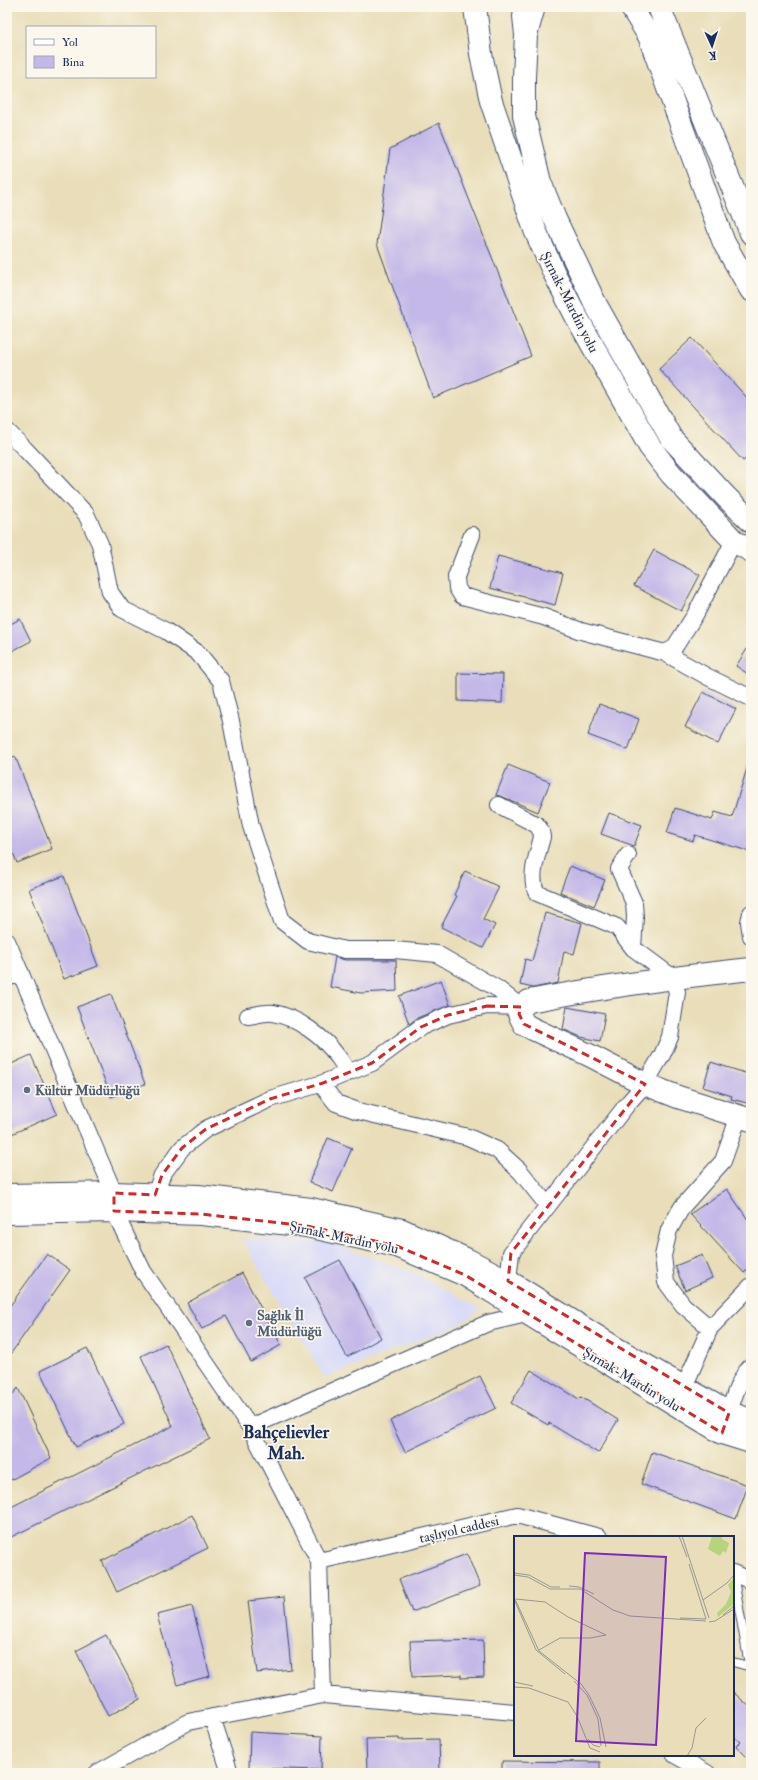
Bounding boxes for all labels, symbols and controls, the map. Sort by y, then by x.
legend [26,26,156,78]
north arrow [692,26,732,66]
text: Yol [62,35,78,50]
text: K [707,49,717,62]
text: Bina [62,55,85,70]
street label: Şırnak-Mardin yolu [536,249,602,356]
place label: Kültür Müdürlüğü [35,1082,141,1100]
marker: Kültür Müdürlüğü [22,1085,32,1095]
street label: Şırnak-Mardin yolu [288,1218,400,1258]
place label: Sağlık İl Müdürlüğü [256,1306,323,1341]
marker: Sağlık İl Müdürlüğü [244,1318,254,1328]
street label: Şırnak-Mardin yolu [579,1344,684,1416]
district label: Bahçelievler Mah. [243,1421,330,1465]
street label: taşlıyol caddesi [418,1512,501,1548]
inset map [514,1536,734,1756]

